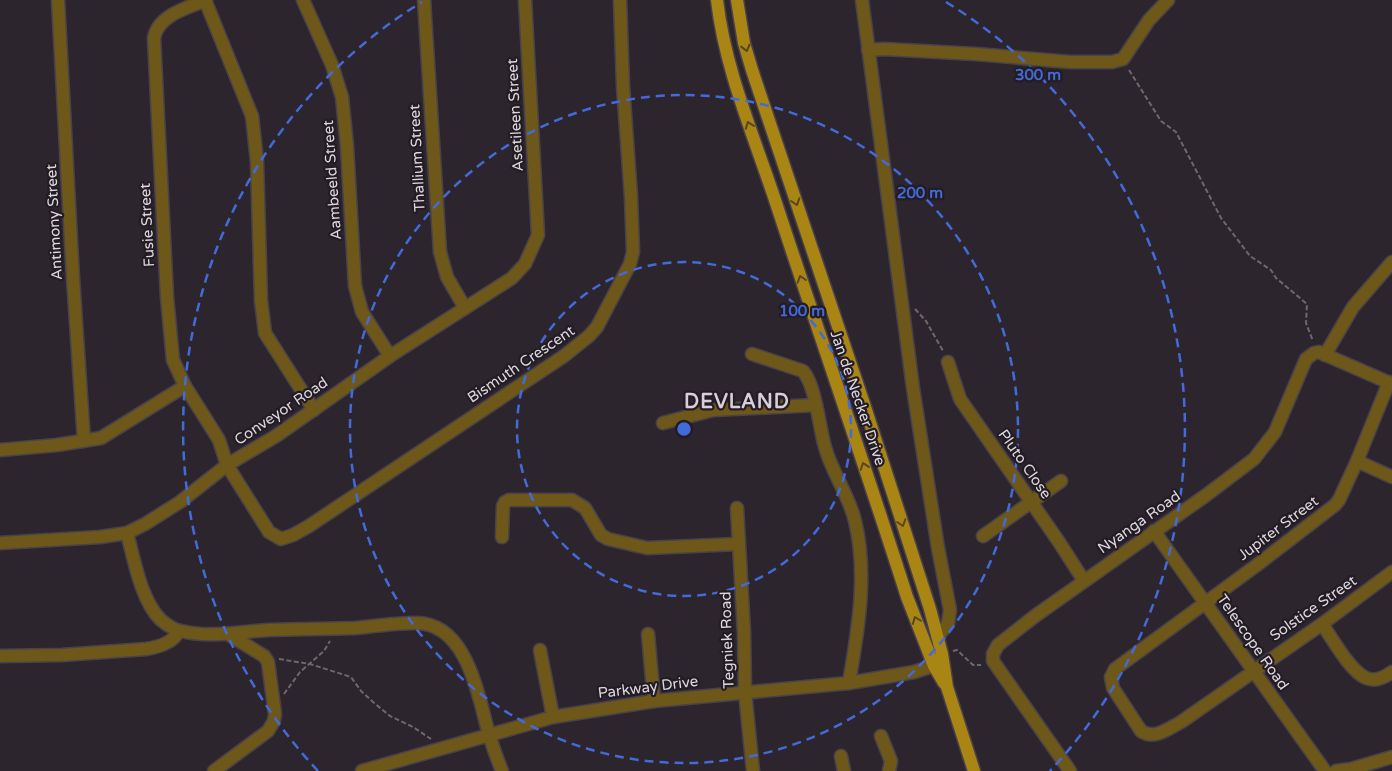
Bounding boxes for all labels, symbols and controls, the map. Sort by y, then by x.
one-way arrow [740,43,751,52]
street label: Asetileen Street [503,58,527,172]
text: 300 m [1015,66,1061,84]
street label: Thallium Street [405,104,429,212]
street label: Aambeeld Street [319,119,345,240]
one-way arrow [745,122,755,130]
street label: Antimony Street [42,163,66,281]
street label: Fusie Street [136,182,158,267]
text: 200 m [897,184,943,202]
one-way arrow [790,198,800,206]
one-way arrow [797,276,807,284]
text: 100 m [779,302,825,320]
street label: Bismuth Crescent [464,321,578,407]
street label: Jan de Necker Drive [826,328,890,468]
street label: Conveyor Road [231,373,331,449]
district label: DEVLAND [684,390,790,414]
centre of rings [675,420,693,438]
street label: Pluto Close [995,426,1055,502]
one-way arrow [860,463,870,471]
street label: Nyanga Road [1094,487,1184,557]
street label: Jupiter Street [1234,492,1322,564]
one-way arrow [897,518,907,526]
street label: Solstice Street [1266,571,1360,645]
street label: Tegniek Road [716,591,738,689]
street label: Telescope Road [1213,591,1293,693]
one-way arrow [912,617,922,625]
street label: Parkway Drive [597,672,699,702]

